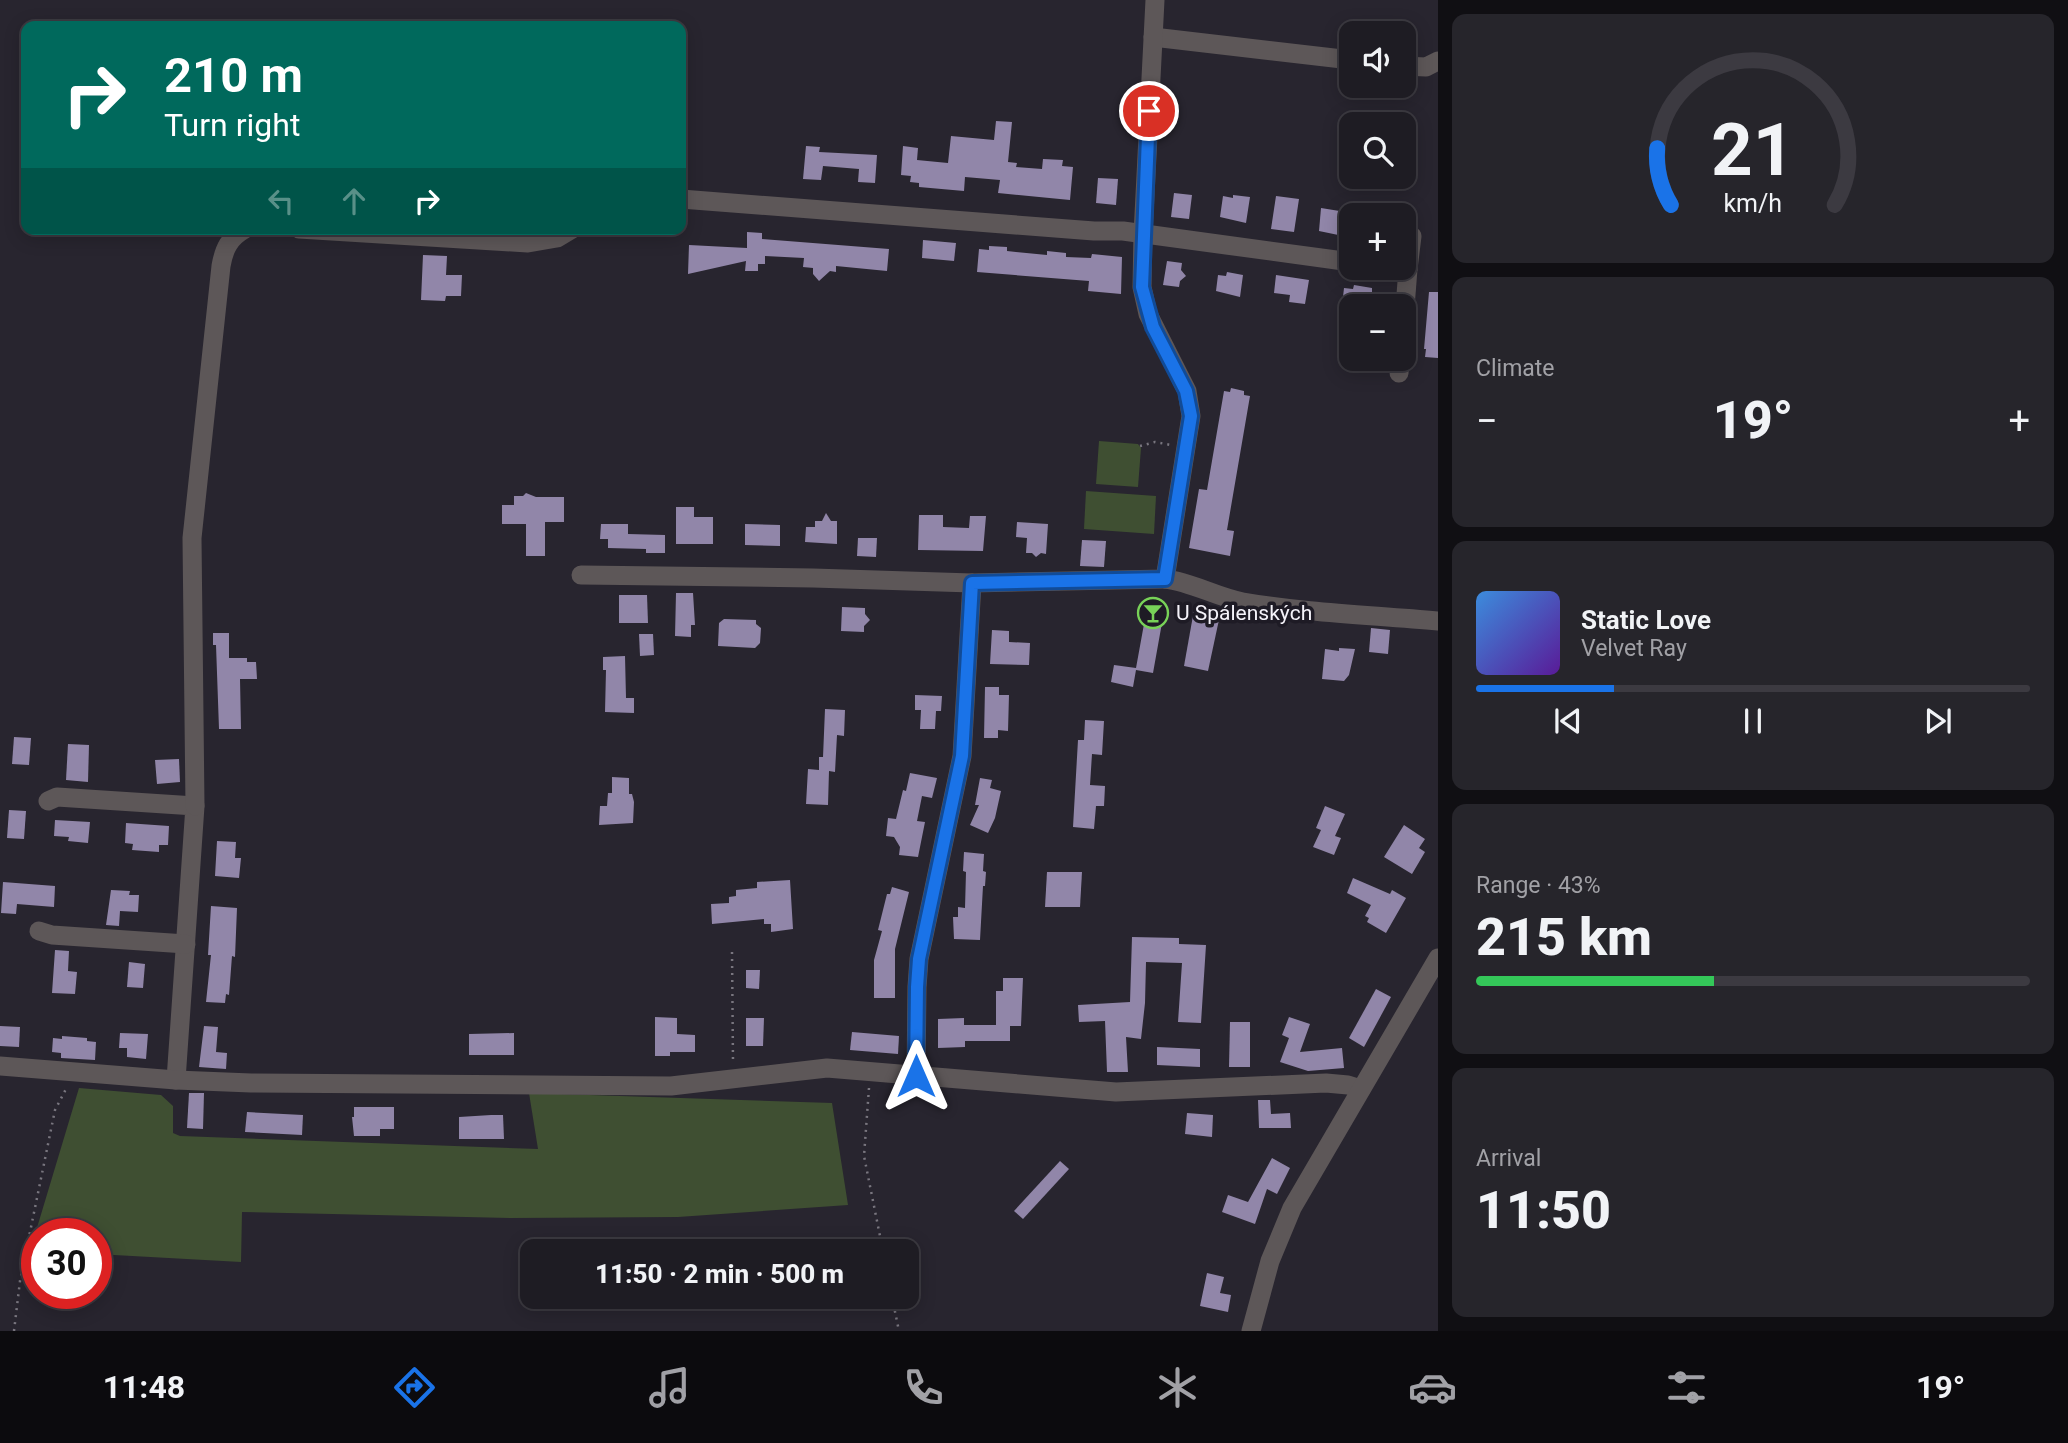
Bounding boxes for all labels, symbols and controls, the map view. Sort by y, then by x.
map controls [1339,21,1416,371]
button: sound [1339,21,1416,98]
text: 210 m [164,47,303,104]
icon: right [49,49,140,140]
pin [1119,81,1179,141]
icon: arrive [1130,92,1168,130]
text: Turn right [164,106,300,144]
text: 21 [1711,107,1795,193]
button: search [1339,112,1416,189]
icon: left [262,182,300,220]
icon: ahead [335,182,373,220]
icon: right [408,182,446,220]
text: km/h [1724,189,1782,218]
button: + [1339,203,1416,280]
button: − [1339,294,1416,371]
text: Climate [1476,355,1555,382]
text: 19° [1713,390,1793,451]
text: − [1476,399,1498,443]
text: + [2008,399,2030,443]
bar icon: U Spálenských [1136,596,1170,630]
place label: U Spálenských [1176,601,1312,625]
text: Static Love [1581,605,1711,635]
text: Velvet Ray [1581,635,1687,662]
icon: previous [1549,702,1587,740]
icon: pause [1734,702,1772,740]
icon: next [1919,702,1957,740]
text: Range · 43% [1476,872,1601,899]
text: 215 km [1476,907,1652,968]
position arrow [879,1039,953,1113]
text: Arrival [1476,1145,1541,1172]
text: 11:50 [1476,1180,1611,1241]
speed limit sign: 30 [21,1218,112,1309]
text: 11:50 · 2 min · 500 m [595,1259,844,1289]
icon: directions [390,1363,439,1412]
icon: music [645,1363,694,1412]
icon: phone [899,1363,948,1412]
icon: climate [1153,1363,1202,1412]
icon: car [1408,1363,1457,1412]
icon: filters [1662,1363,1711,1412]
text: 11:48 [103,1368,185,1406]
text: 19° [1916,1368,1965,1406]

